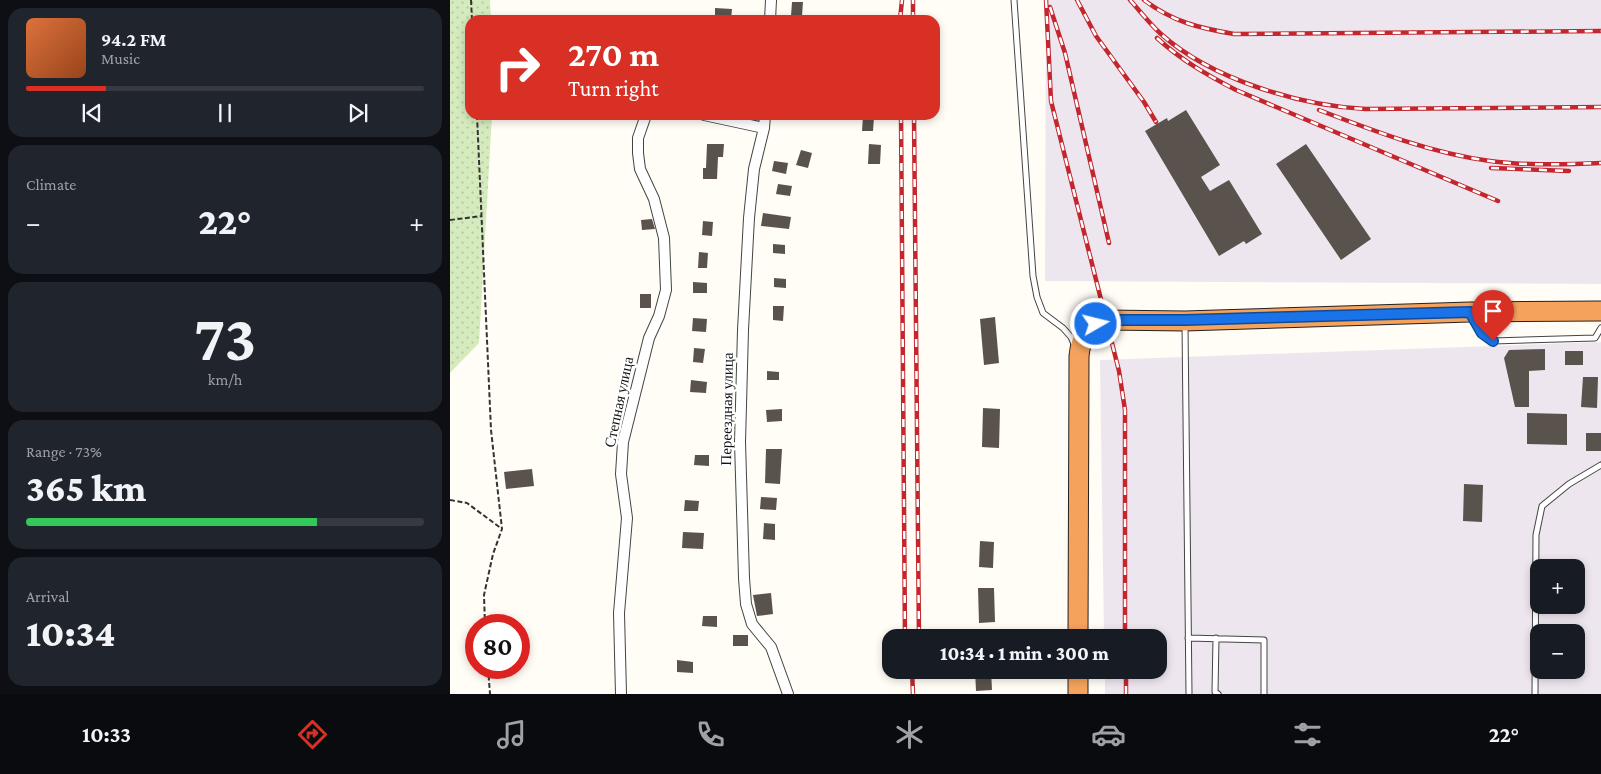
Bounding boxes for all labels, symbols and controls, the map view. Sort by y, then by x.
text: 94.2 FM [101,29,166,50]
icon: right [485,35,550,100]
text: 270 m [568,35,659,74]
text: Music [101,50,140,67]
text: Turn right [568,76,659,101]
icon: previous [78,99,106,127]
icon: pause [211,99,239,127]
icon: next [344,99,372,127]
text: Climate [26,176,76,193]
text: 22° [198,200,252,242]
text: − [26,207,41,238]
text: + [409,207,424,238]
pin [1472,290,1514,341]
position arrow [1069,297,1121,349]
icon: arrive [1479,297,1507,325]
text: 73 [194,302,256,374]
street label: Переездная улица [718,352,736,466]
street label: Степная улица [602,355,637,449]
text: km/h [208,371,242,388]
text: Range · 73% [26,443,102,460]
text: 365 km [26,467,146,509]
map controls [1530,559,1585,679]
button: + [1530,559,1585,614]
text: Arrival [26,588,70,605]
text: 10:34 [26,612,116,654]
speed limit sign: 80 [465,614,530,679]
button: − [1530,624,1585,679]
text: 10:34 · 1 min · 300 m [940,643,1109,664]
icon: directions [295,717,330,752]
icon: music [494,717,529,752]
icon: phone [693,717,728,752]
icon: climate [892,717,927,752]
icon: car [1091,717,1126,752]
icon: filters [1290,717,1325,752]
text: 10:33 [82,722,131,747]
text: 22° [1489,722,1519,747]

